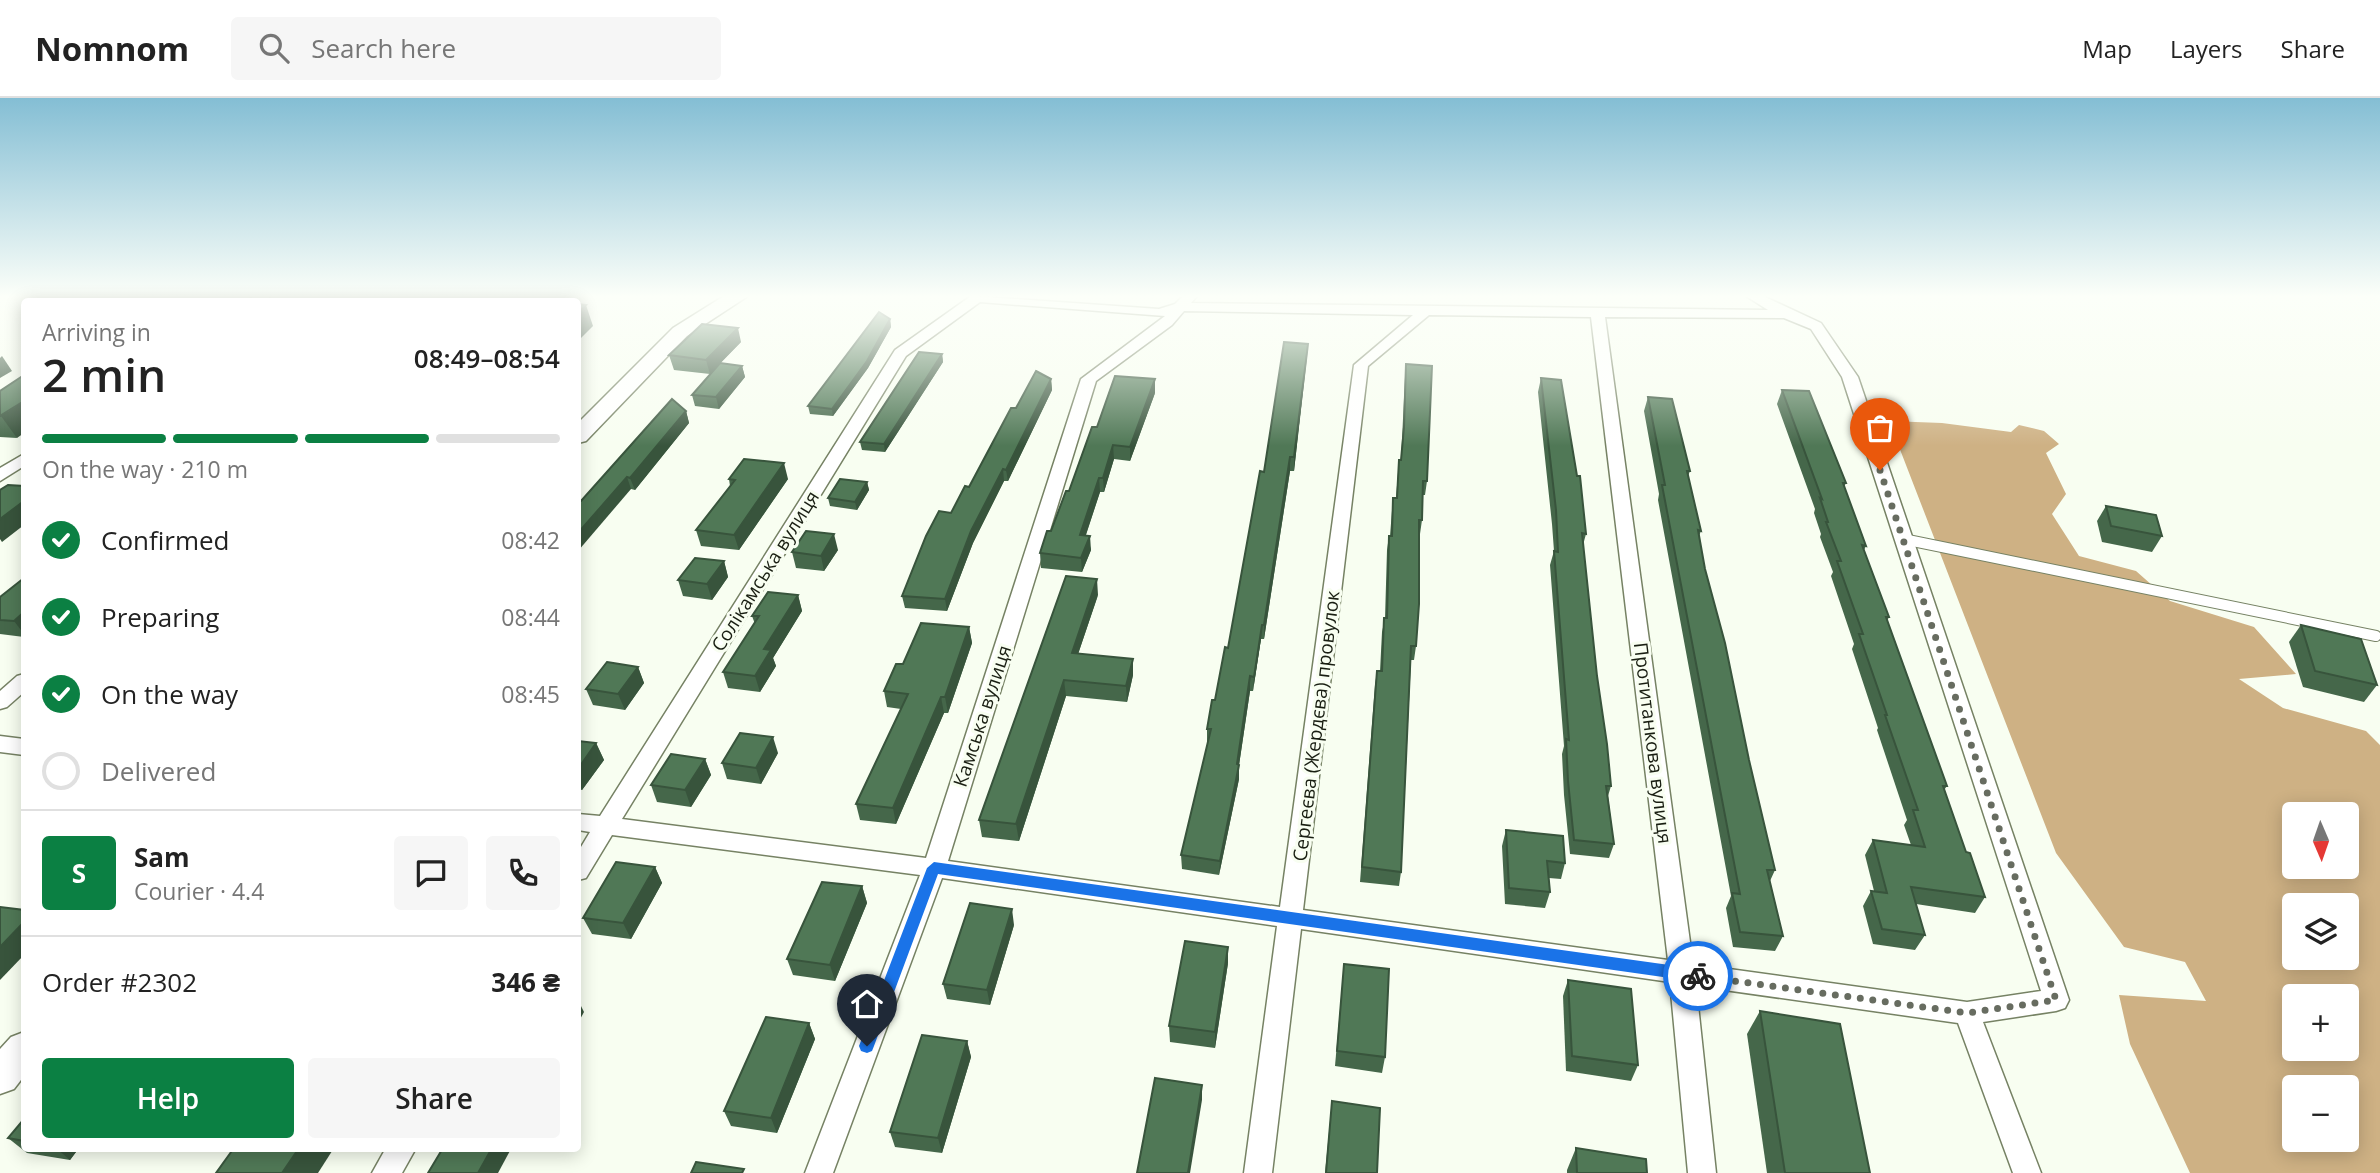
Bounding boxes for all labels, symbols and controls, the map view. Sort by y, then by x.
search box [231,17,721,80]
text: Nomnom [35,26,189,71]
icon: search [255,29,293,67]
text: Search here [311,30,456,66]
text: Map [2082,32,2132,65]
text: Layers [2170,32,2243,65]
text: Share [2281,32,2345,65]
text: Arriving in [42,316,151,348]
text: 08:49–08:54 [414,340,560,376]
text: 2 min [42,343,166,405]
pin [1850,398,1910,470]
icon: bag [1861,409,1899,447]
text: On the way · 210 m [42,453,248,485]
street label: Солікамська вулиця [705,486,825,656]
icon: check [42,521,80,559]
text: Confirmed [101,522,229,558]
text: 08:42 [501,524,560,556]
street label: Сергеєва (Жердєва) провулок [1286,589,1346,863]
icon: check [42,598,80,636]
text: Preparing [101,599,219,635]
text: 08:44 [501,601,560,633]
street label: Протитанкова вулиця [1628,641,1678,845]
street label: Камська вулиця [947,642,1017,790]
icon: check [42,675,80,713]
text: On the way [101,676,238,712]
text: 08:45 [501,678,560,710]
text: Delivered [101,753,216,789]
north arrow [2282,802,2359,878]
map controls [2282,802,2359,1152]
button: chat [394,836,468,910]
button: phone [486,836,560,910]
text: Sam [134,839,190,875]
text: S [72,855,86,891]
text: Courier · 4.4 [134,875,264,907]
button: layers [2282,893,2359,970]
courier [1663,941,1733,1011]
icon: bike [1679,957,1717,995]
text: Order #2302 [42,964,197,1000]
text: 346 ₴ [491,964,560,1000]
pin [837,974,897,1046]
button: + [2282,984,2359,1061]
icon: home [848,985,886,1023]
button: Help [42,1058,294,1138]
button: Share [308,1058,560,1138]
button: − [2282,1075,2359,1152]

